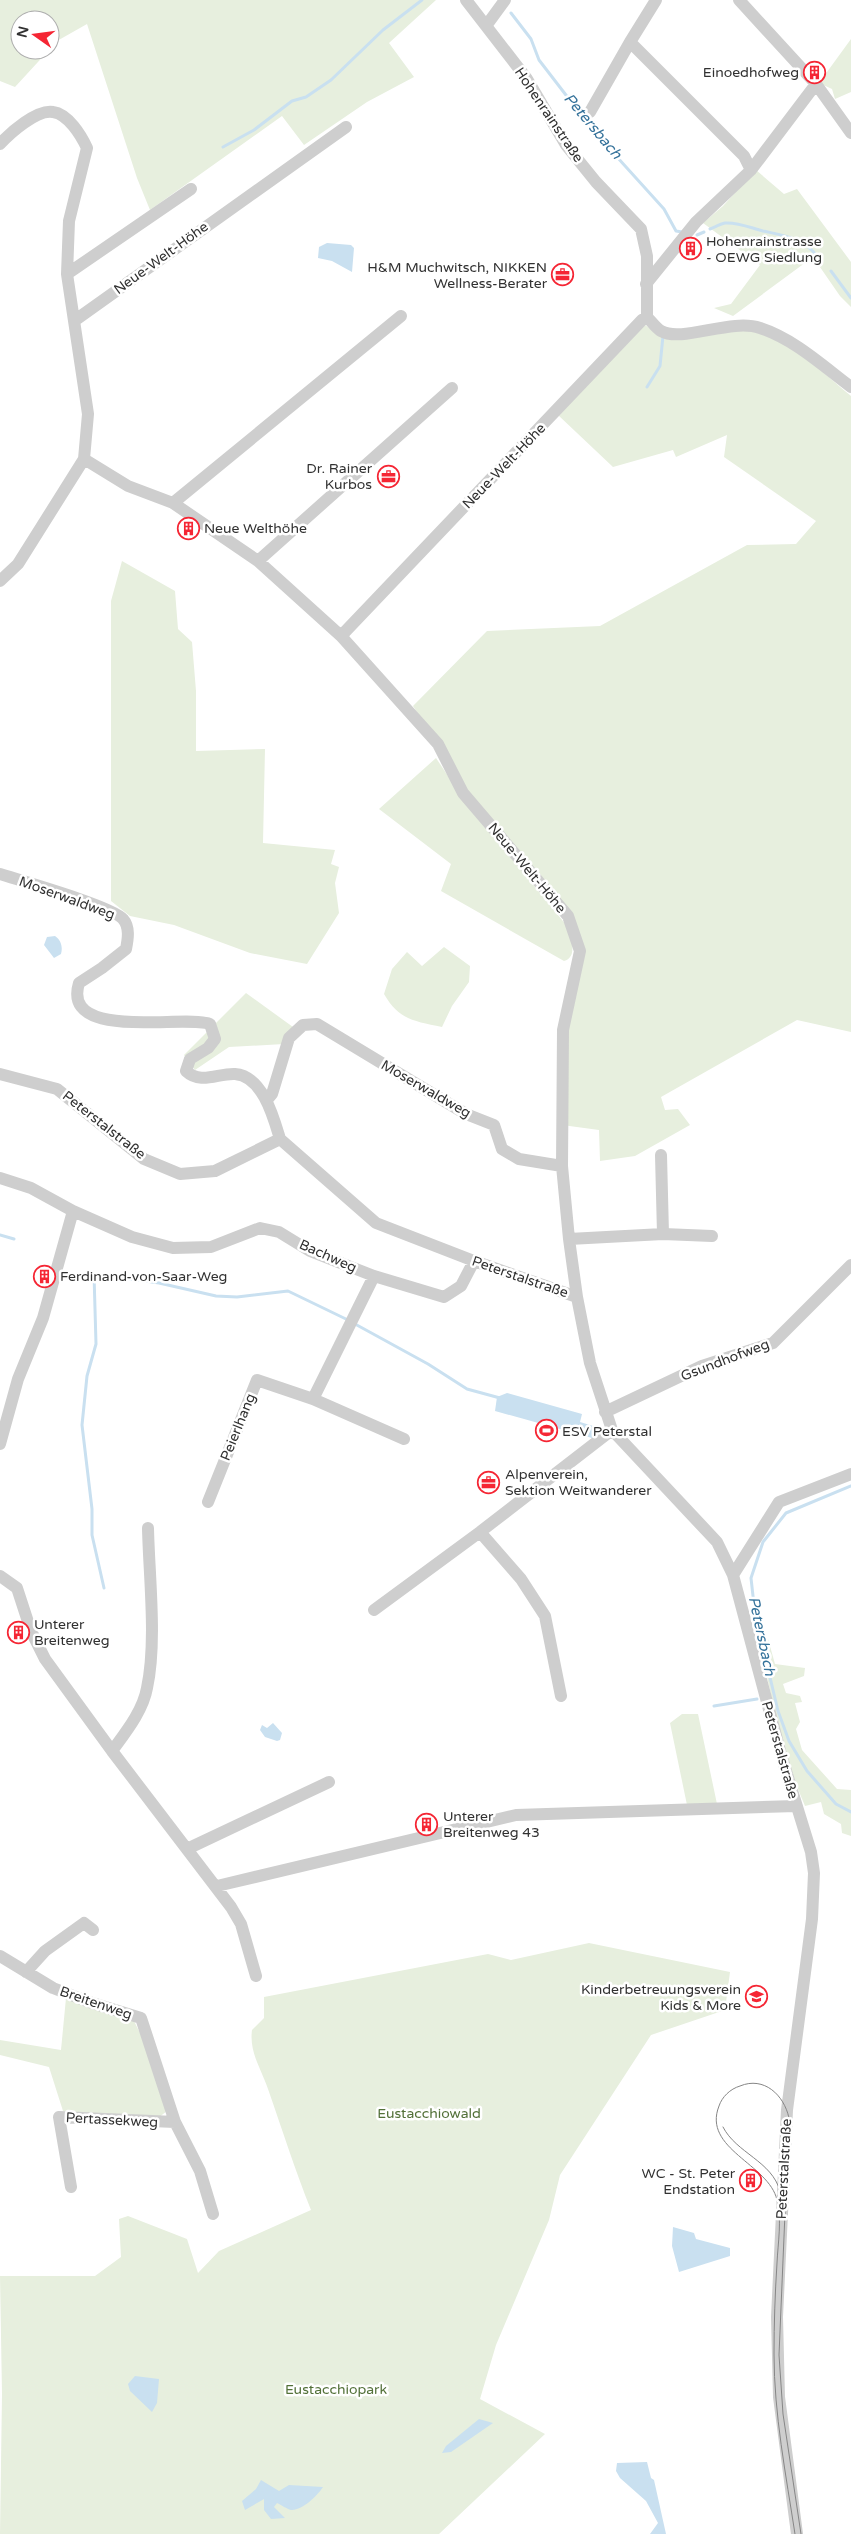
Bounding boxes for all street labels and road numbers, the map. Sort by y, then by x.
street label: Hohenrainstraße [511,64,587,166]
street label: Neue-Welt-Höhe [111,218,212,298]
street label: Neue-Welt-Höhe [459,420,549,512]
street label: Neue-Welt-Höhe [484,819,570,917]
street label: Moserwaldweg [17,873,117,923]
street label: Moserwaldweg [378,1056,474,1122]
street label: Peterstalstraße [59,1087,149,1163]
street label: Bachweg [297,1236,359,1276]
street label: Peterstalstraße [470,1253,570,1301]
street label: Gsundhofweg [678,1335,772,1385]
street label: Peierlhang [217,1391,259,1463]
street label: Peterstalstraße [758,1699,802,1801]
street label: Breitenweg [58,1983,134,2023]
street label: Pertassekweg [65,2109,159,2131]
street label: Peterstalstraße [773,2118,795,2220]

